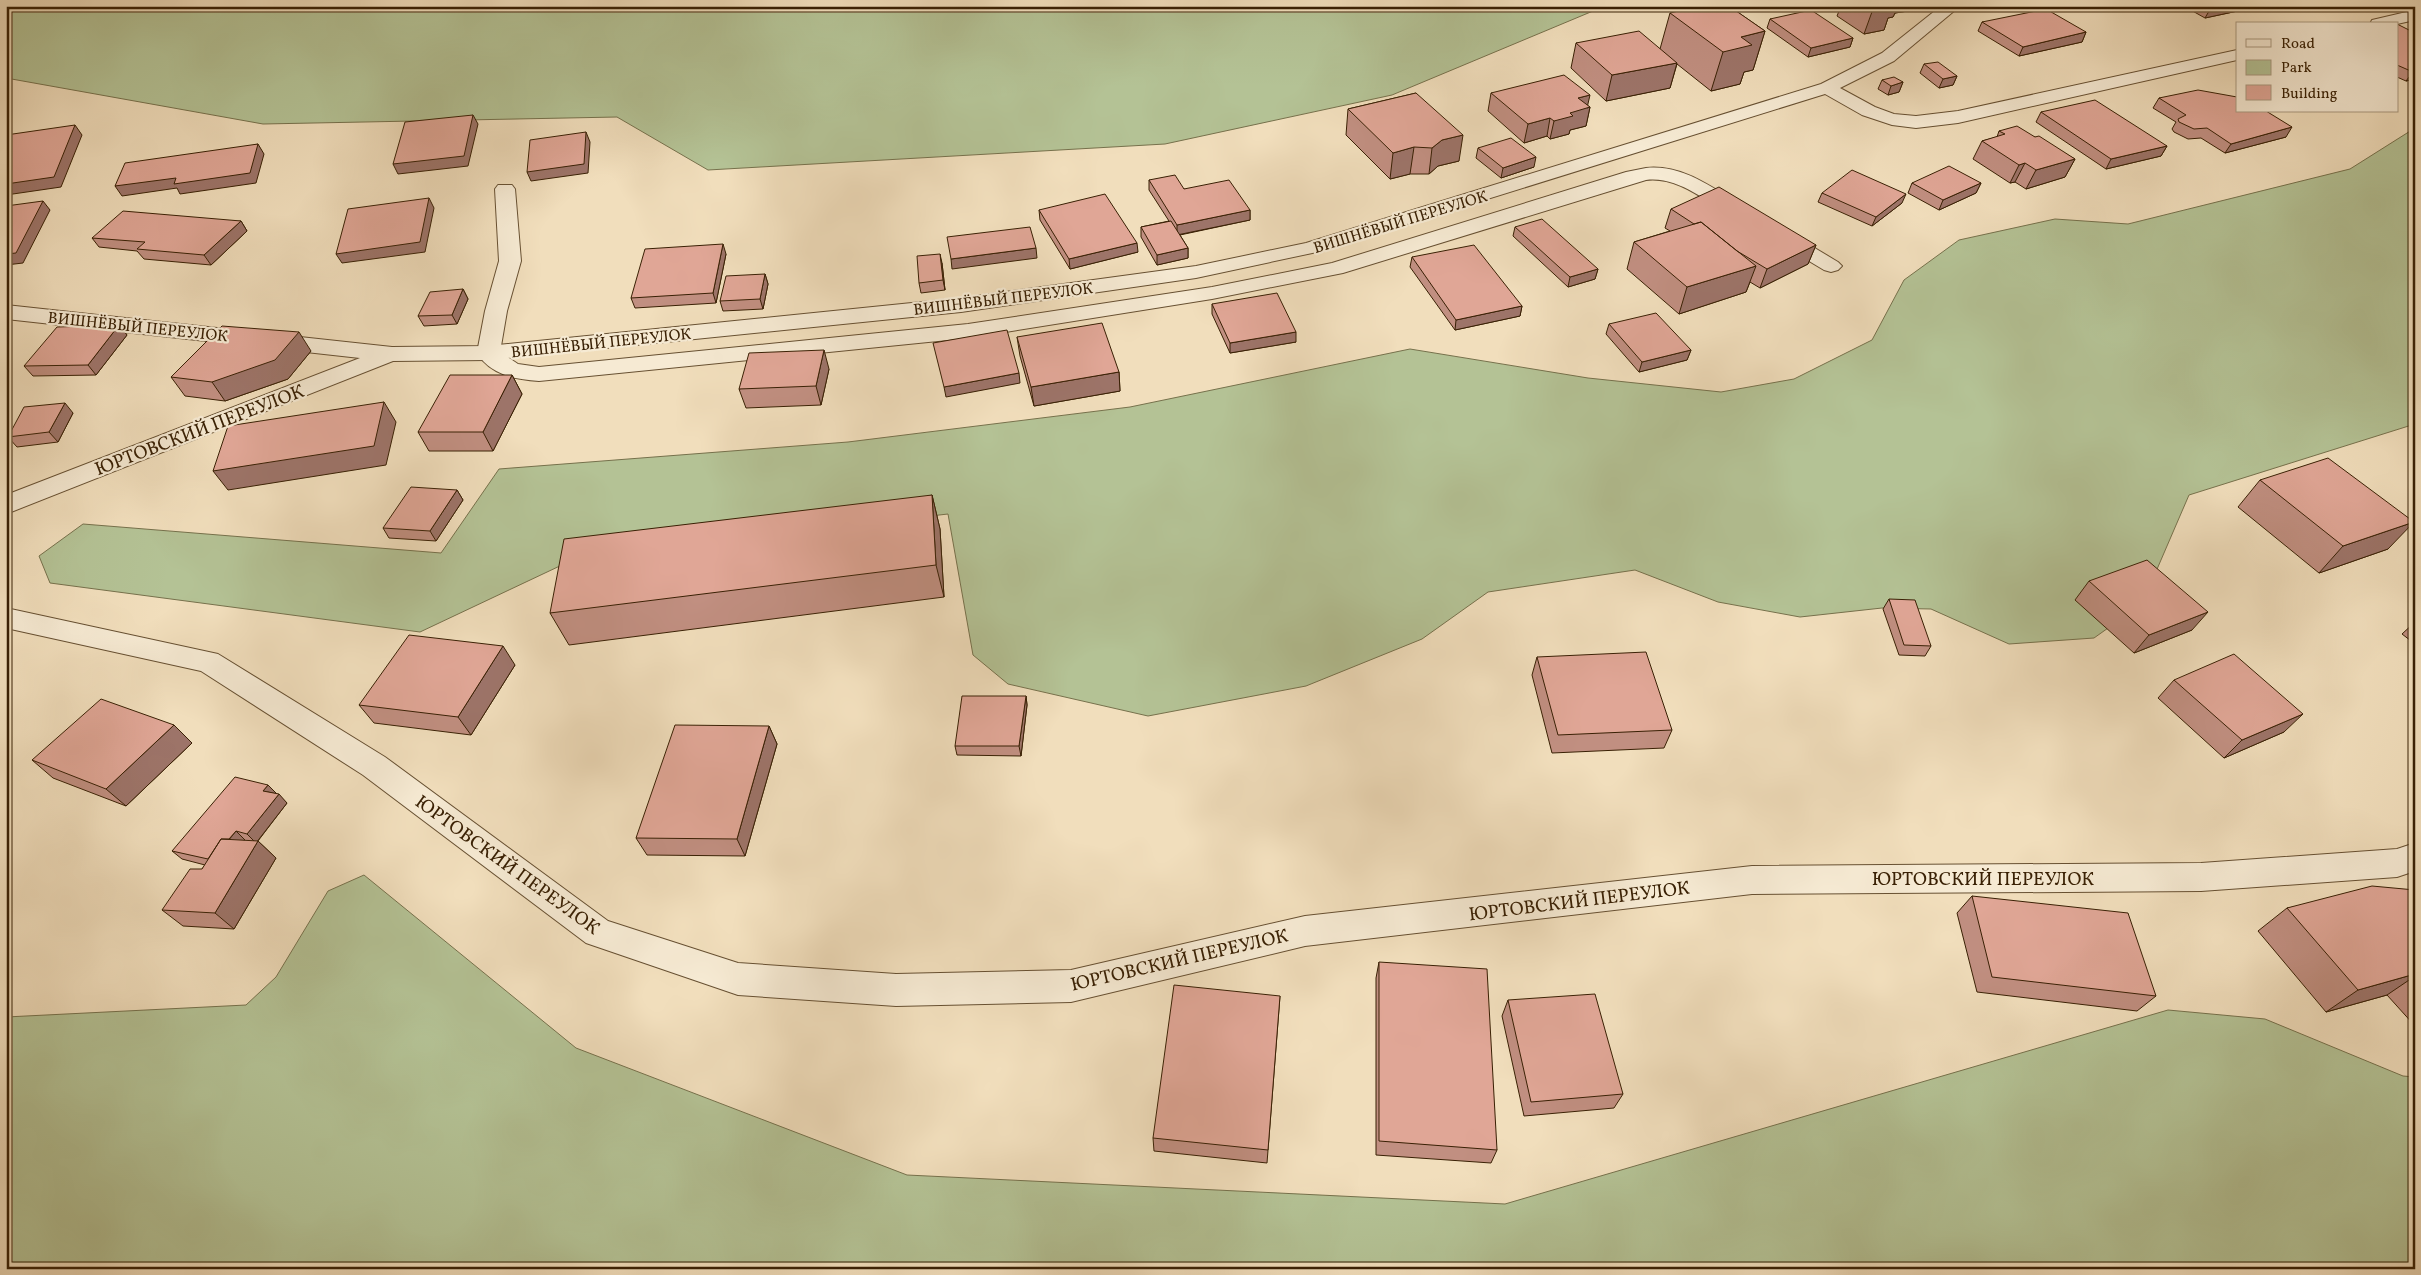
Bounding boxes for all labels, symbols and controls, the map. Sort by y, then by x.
legend [2236,22,2398,112]
text: Road [2281,34,2315,55]
text: Park [2281,58,2312,79]
text: Building [2281,84,2338,105]
street label: ВИШНЁВЫЙ ПЕРЕУЛОК [1311,186,1491,260]
street label: ВИШНЁВЫЙ ПЕРЕУЛОК [912,278,1095,322]
street label: ВИШНЁВЫЙ ПЕРЕУЛОК [47,308,229,348]
street label: ВИШНЁВЫЙ ПЕРЕУЛОК [510,324,693,364]
street label: ЮРТОВСКИЙ ПЕРЕУЛОК [91,379,308,483]
street label: ЮРТОВСКИЙ ПЕРЕУЛОК [409,790,605,942]
street label: ЮРТОВСКИЙ ПЕРЕУЛОК [1872,867,2094,893]
street label: ЮРТОВСКИЙ ПЕРЕУЛОК [1467,876,1691,928]
street label: ЮРТОВСКИЙ ПЕРЕУЛОК [1068,923,1291,999]

